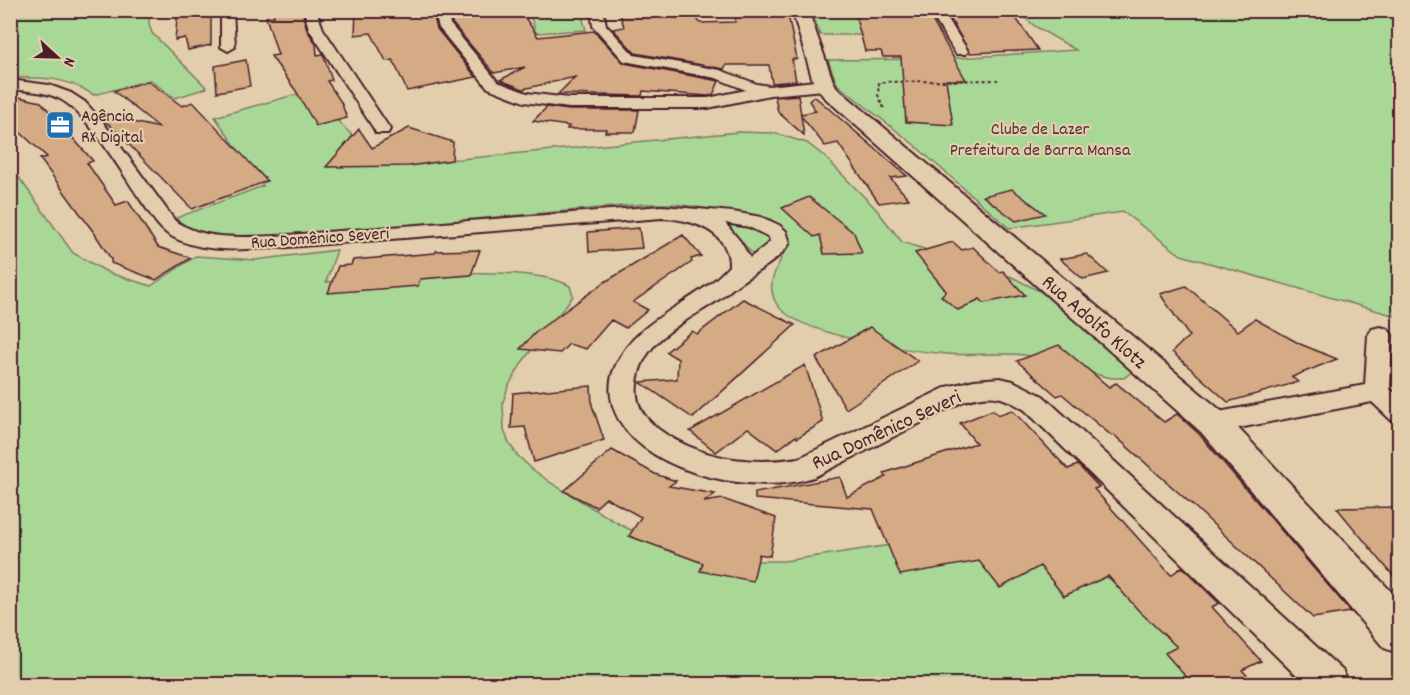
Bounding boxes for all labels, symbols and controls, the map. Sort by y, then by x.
north arrow [27,27,87,87]
text: N [56,54,81,70]
place label: Agência RX Digital [81,105,144,151]
office icon: Agência RX Digital [44,109,76,141]
park label: Clube de Lazer Prefeitura de Barra Mansa [950,118,1131,164]
street label: Rua Domênico Severi [250,222,390,257]
street label: Rua Adolfo Klotz [1034,269,1152,378]
street label: Rua Domênico Severi [808,384,967,480]

